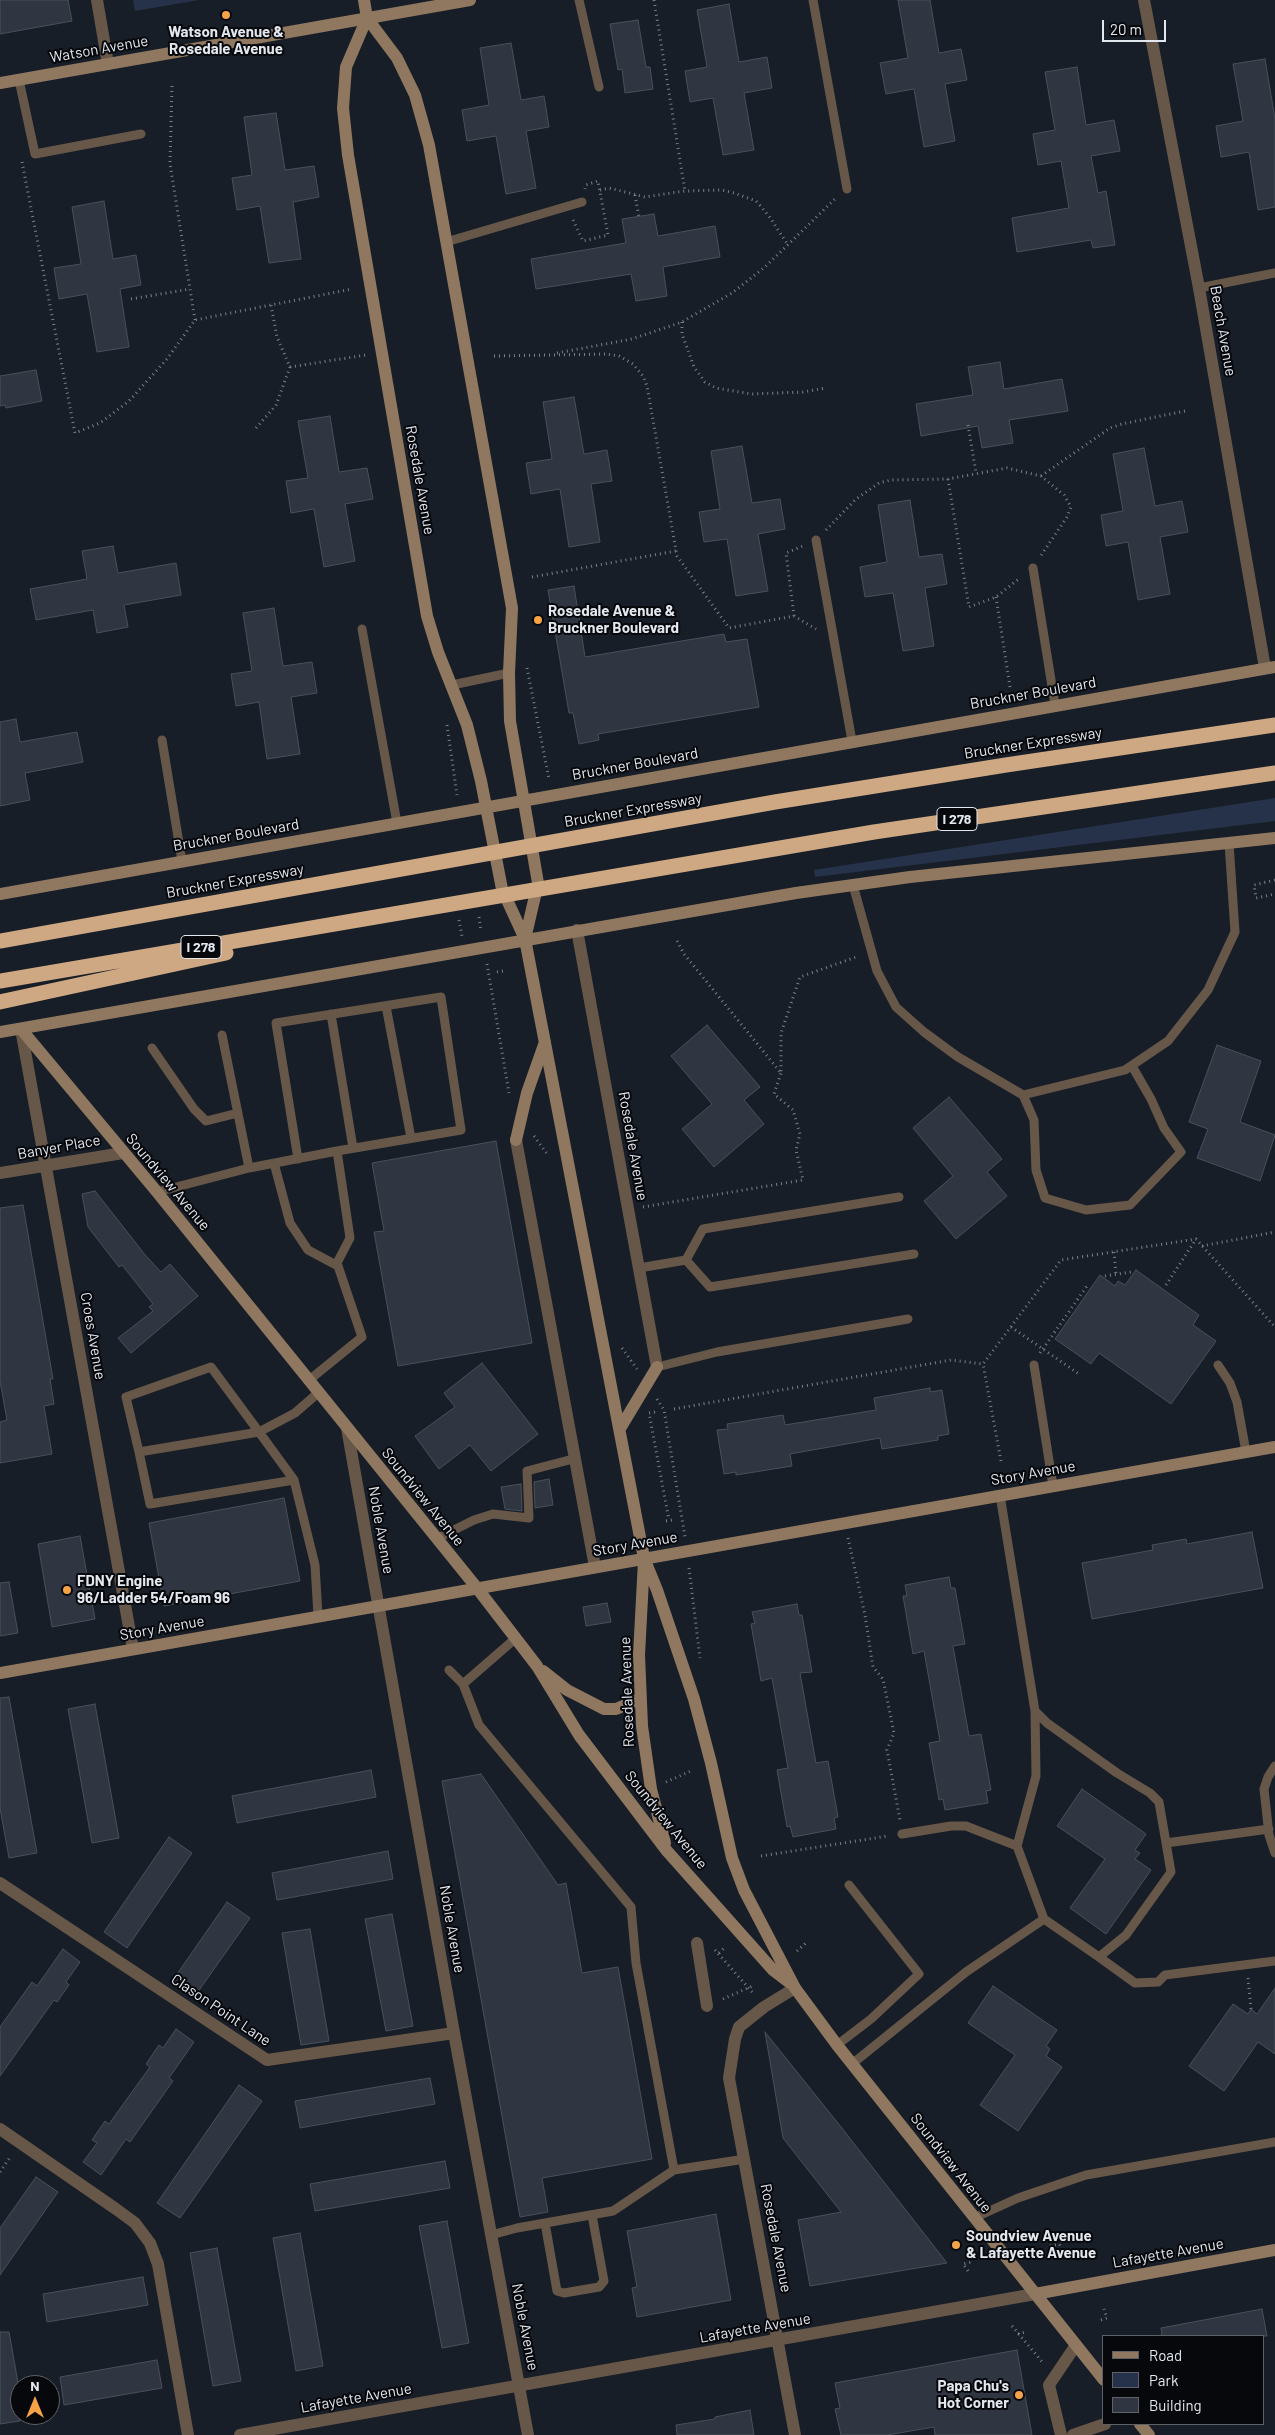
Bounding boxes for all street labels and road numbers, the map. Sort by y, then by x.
street label: Watson Avenue [48,31,150,67]
street label: Beach Avenue [1206,284,1240,378]
street label: Rosedale Avenue [402,424,438,536]
street label: Bruckner Boulevard [969,673,1097,713]
street label: Bruckner Expressway [963,723,1103,763]
street label: Bruckner Boulevard [571,744,699,784]
street label: Bruckner Expressway [563,789,703,831]
road number: I 278 [937,808,977,831]
street label: Bruckner Boulevard [172,815,300,855]
street label: Bruckner Expressway [165,860,305,902]
road number: I 278 [181,936,221,959]
street label: Rosedale Avenue [615,1090,651,1202]
street label: Soundview Avenue [122,1130,214,1234]
street label: Banyer Place [16,1131,102,1163]
street label: Croes Avenue [76,1291,110,1381]
street label: Soundview Avenue [378,1444,468,1550]
street label: Story Avenue [989,1457,1077,1489]
street label: Noble Avenue [364,1485,398,1575]
street label: Story Avenue [591,1528,679,1560]
street label: Story Avenue [118,1612,206,1644]
street label: Rosedale Avenue [616,1636,638,1748]
street label: Soundview Avenue [621,1767,711,1873]
street label: Noble Avenue [435,1884,469,1974]
street label: Clason Point Lane [168,1970,274,2050]
street label: Soundview Avenue [907,2110,995,2216]
street label: Rosedale Avenue [757,2182,795,2294]
street label: Lafayette Avenue [1111,2234,1225,2272]
street label: Noble Avenue [508,2282,542,2372]
street label: Lafayette Avenue [698,2309,812,2347]
street label: Lafayette Avenue [299,2379,413,2417]

